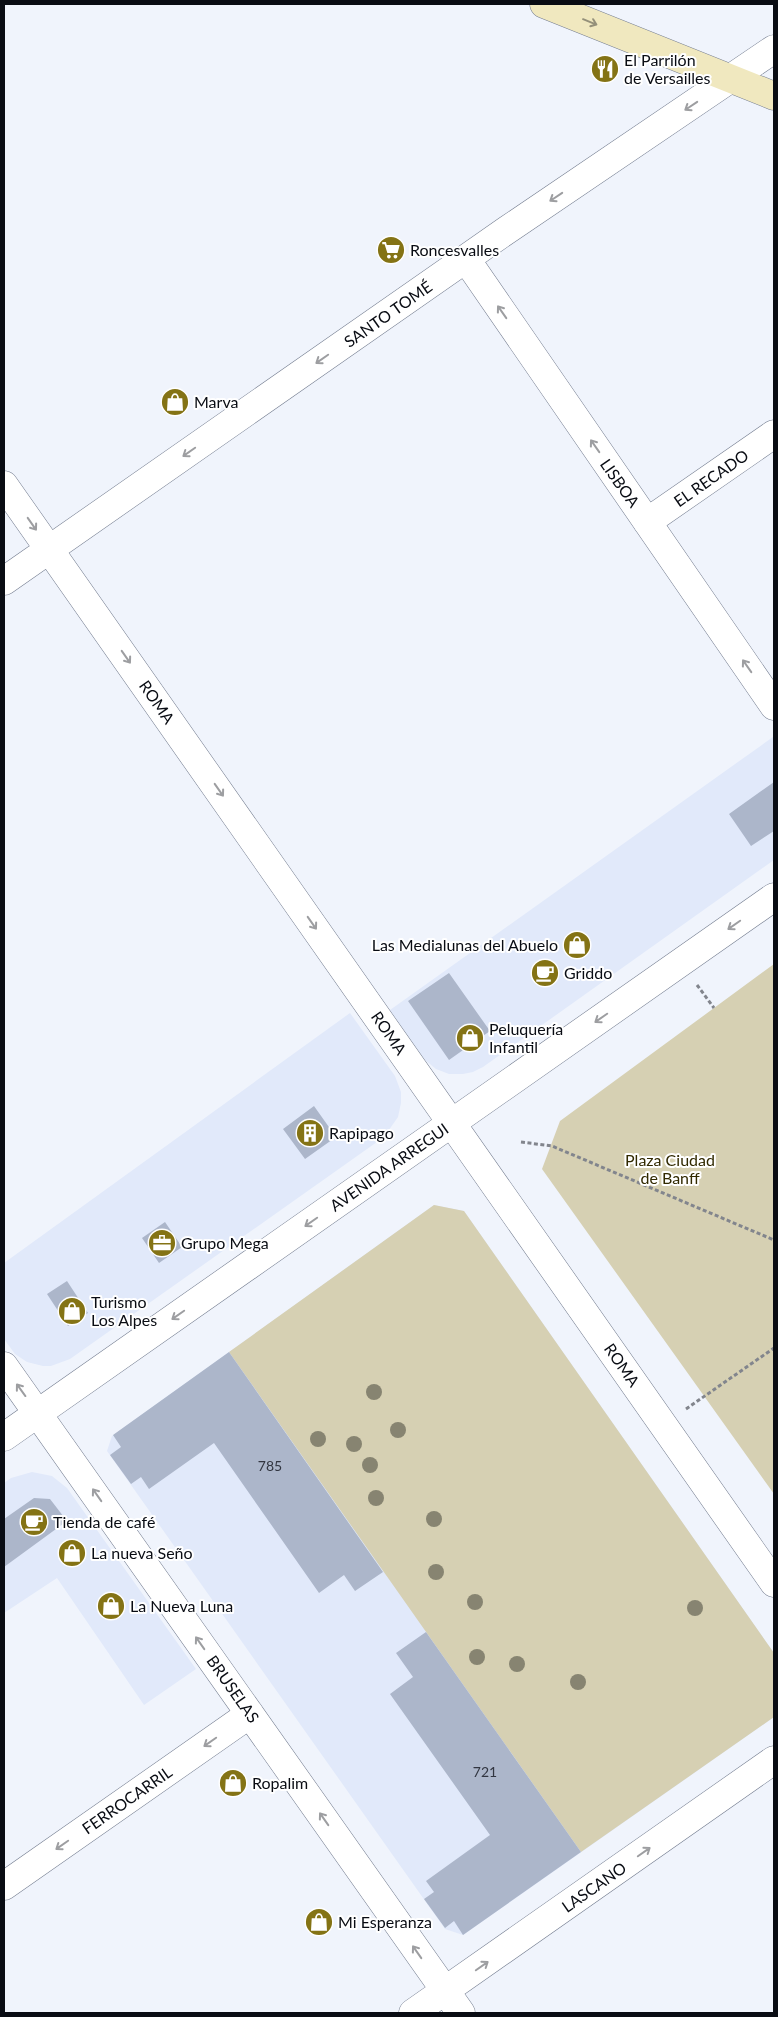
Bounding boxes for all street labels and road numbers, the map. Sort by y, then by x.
street label: SANTO TOMÉ [340,276,435,351]
street label: EL RECADO [670,445,752,510]
street label: LISBOA [597,455,644,511]
street label: ROMA [136,676,179,727]
street label: ROMA [368,1007,411,1058]
street label: AVENIDA ARREGUI [326,1119,452,1215]
street label: ROMA [601,1339,644,1390]
street label: BRUSELAS [203,1651,263,1726]
street label: FERROCARRIL [78,1762,175,1838]
street label: LASCANO [558,1857,630,1916]

